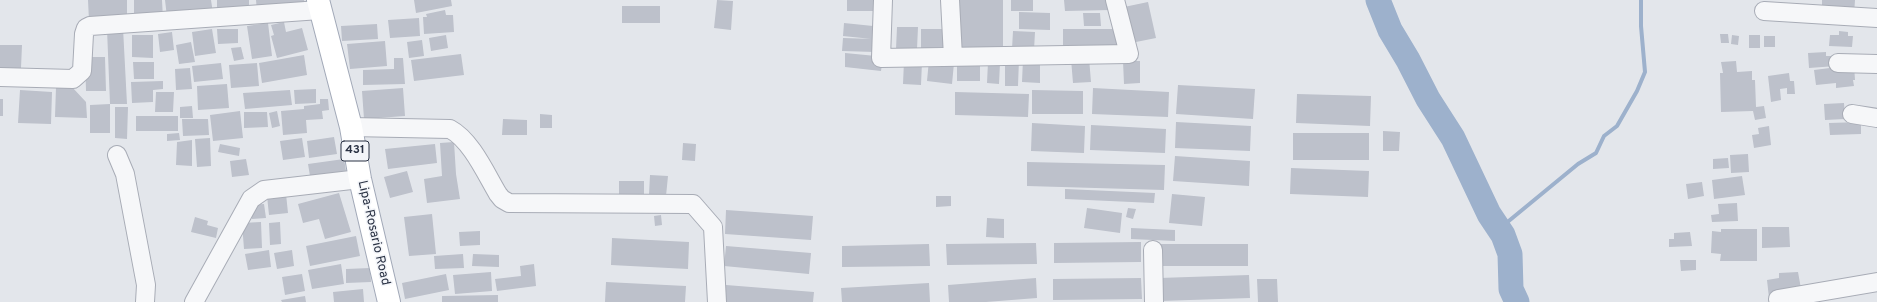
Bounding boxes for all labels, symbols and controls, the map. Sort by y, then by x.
road number: 431 [341,141,369,161]
street label: Lipa-Rosario Road [353,179,393,287]

